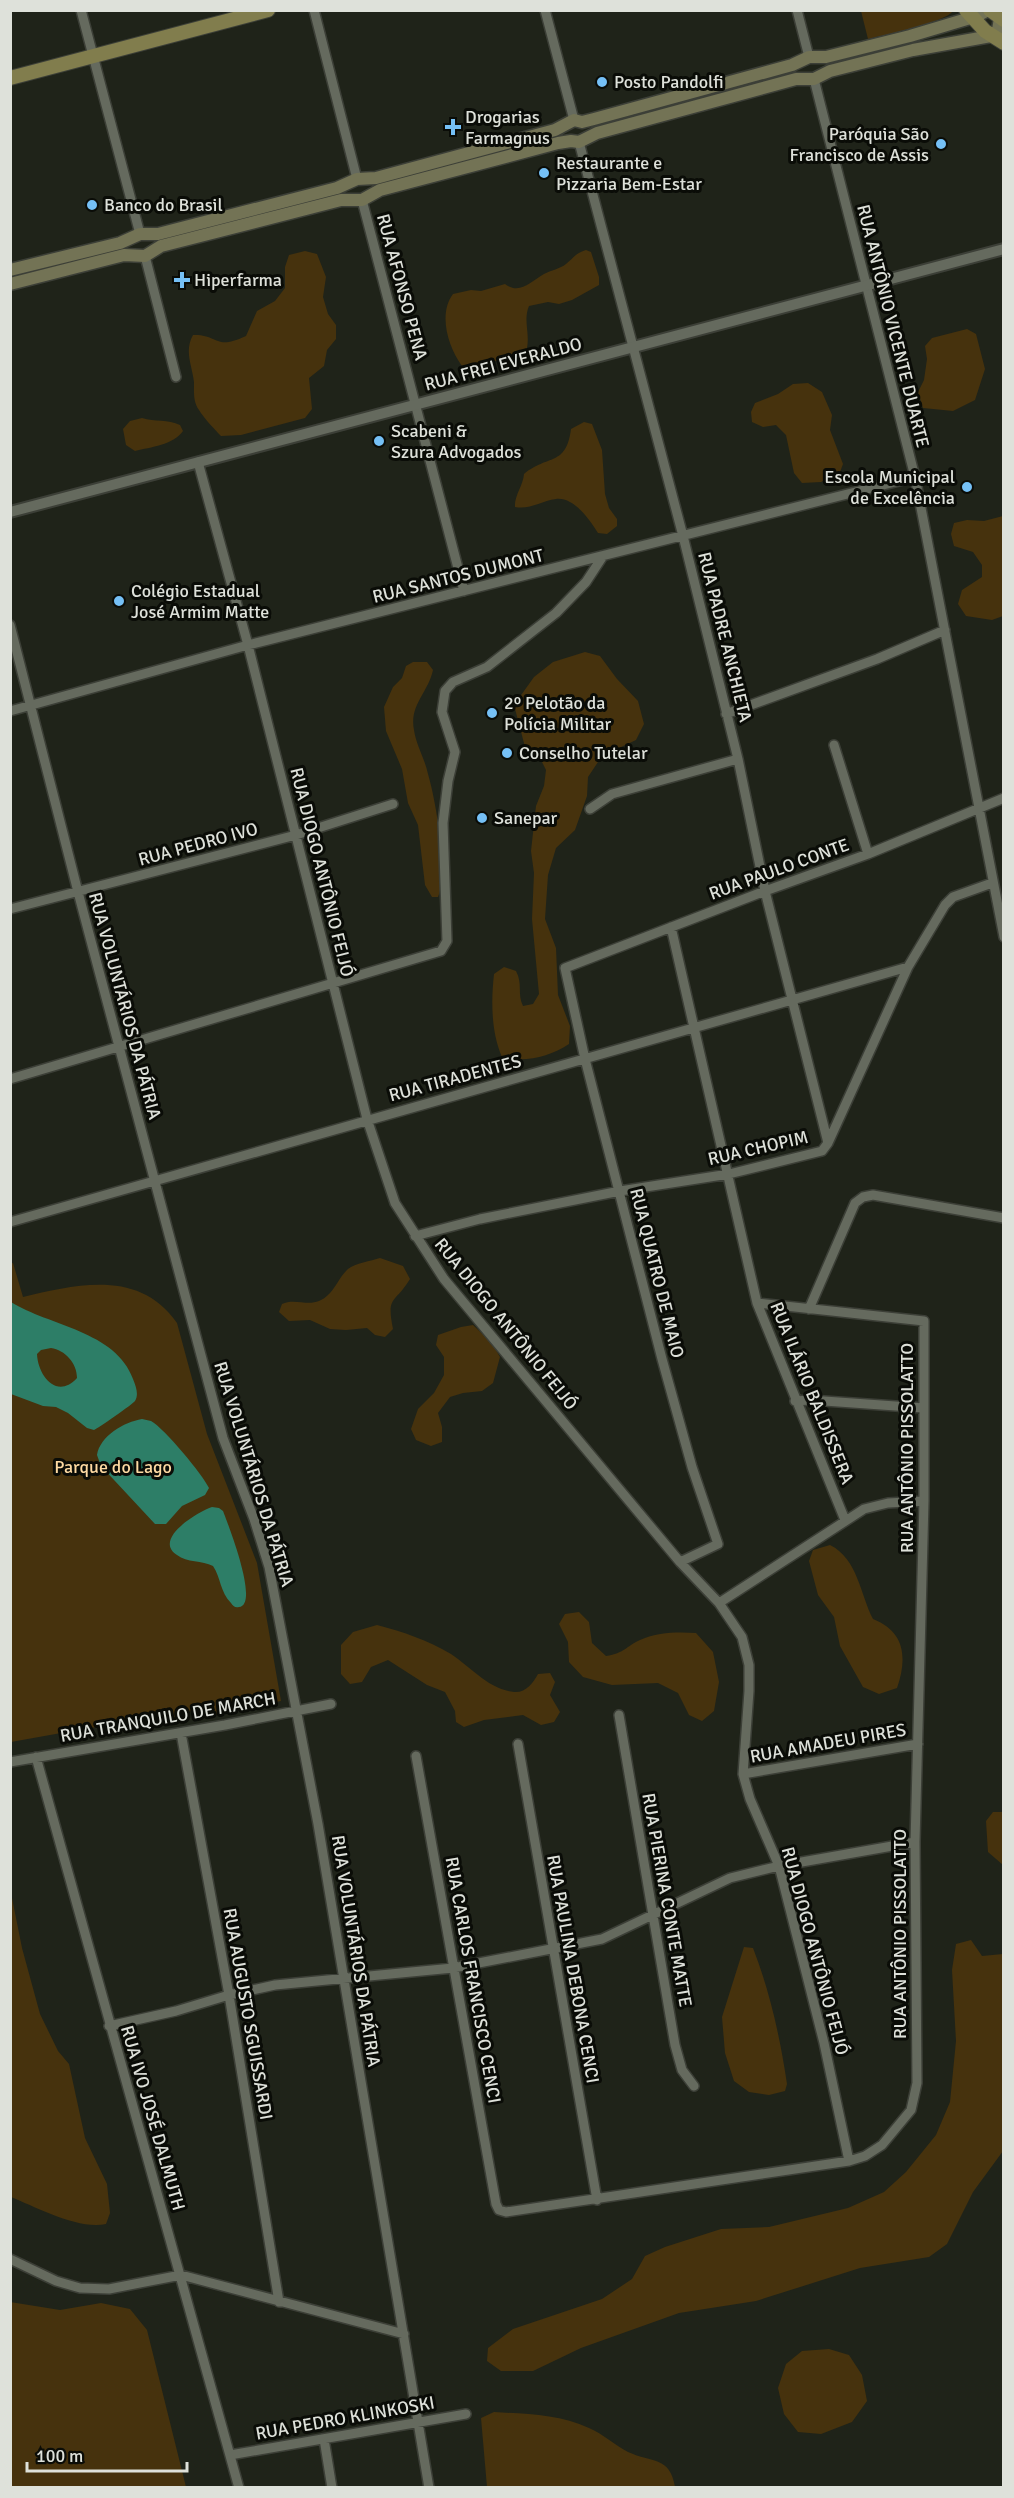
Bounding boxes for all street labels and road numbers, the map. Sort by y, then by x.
street label: RUA ANTÔNIO VICENTE DUARTE [852,202,934,450]
street label: RUA AFONSO PENA [372,211,432,363]
street label: RUA FREI EVERALDO [422,332,584,396]
street label: RUA SANTOS DUMONT [370,544,546,608]
street label: RUA PADRE ANCHIETA [693,550,757,724]
street label: RUA DIOGO ANTÔNIO FEIJÓ [285,765,359,979]
street label: RUA PEDRO IVO [136,817,260,871]
street label: RUA PAULO CONTE [706,833,852,905]
street label: RUA VOLUNTÁRIOS DA PÁTRIA [84,890,166,1122]
street label: RUA TIRADENTES [386,1050,524,1106]
street label: RUA CHOPIM [706,1126,810,1170]
street label: RUA QUATRO DE MAIO [625,1186,689,1360]
street label: RUA DIOGO ANTÔNIO FEIJÓ [430,1234,582,1414]
street label: RUA ILÁRIO BALDISSERA [765,1299,859,1487]
street label: RUA ANTÔNIO PISSOLATTO [896,1343,918,1553]
street label: RUA VOLUNTÁRIOS DA PÁTRIA [209,1359,299,1589]
street label: RUA TRANQUILO DE MARCH [58,1687,278,1747]
street label: RUA AMADEU PIRES [748,1718,908,1768]
street label: RUA PIERINA CONTE MATTE [637,1791,697,2009]
street label: RUA ANTÔNIO PISSOLATTO [889,1829,911,2039]
street label: RUA VOLUNTÁRIOS DA PÁTRIA [327,1834,385,2068]
street label: RUA DIOGO ANTÔNIO FEIJÓ [777,1844,853,2058]
street label: RUA PAULINA DEBONA CENCI [542,1853,604,2085]
street label: RUA CARLOS FRANCISCO CENCI [440,1855,506,2105]
street label: RUA AUGUSTO SGUISSARDI [219,1906,277,2122]
street label: RUA IVO JOSÉ DALMUTH [116,2023,190,2213]
street label: RUA PEDRO KLINKOSKI [254,2391,436,2445]

